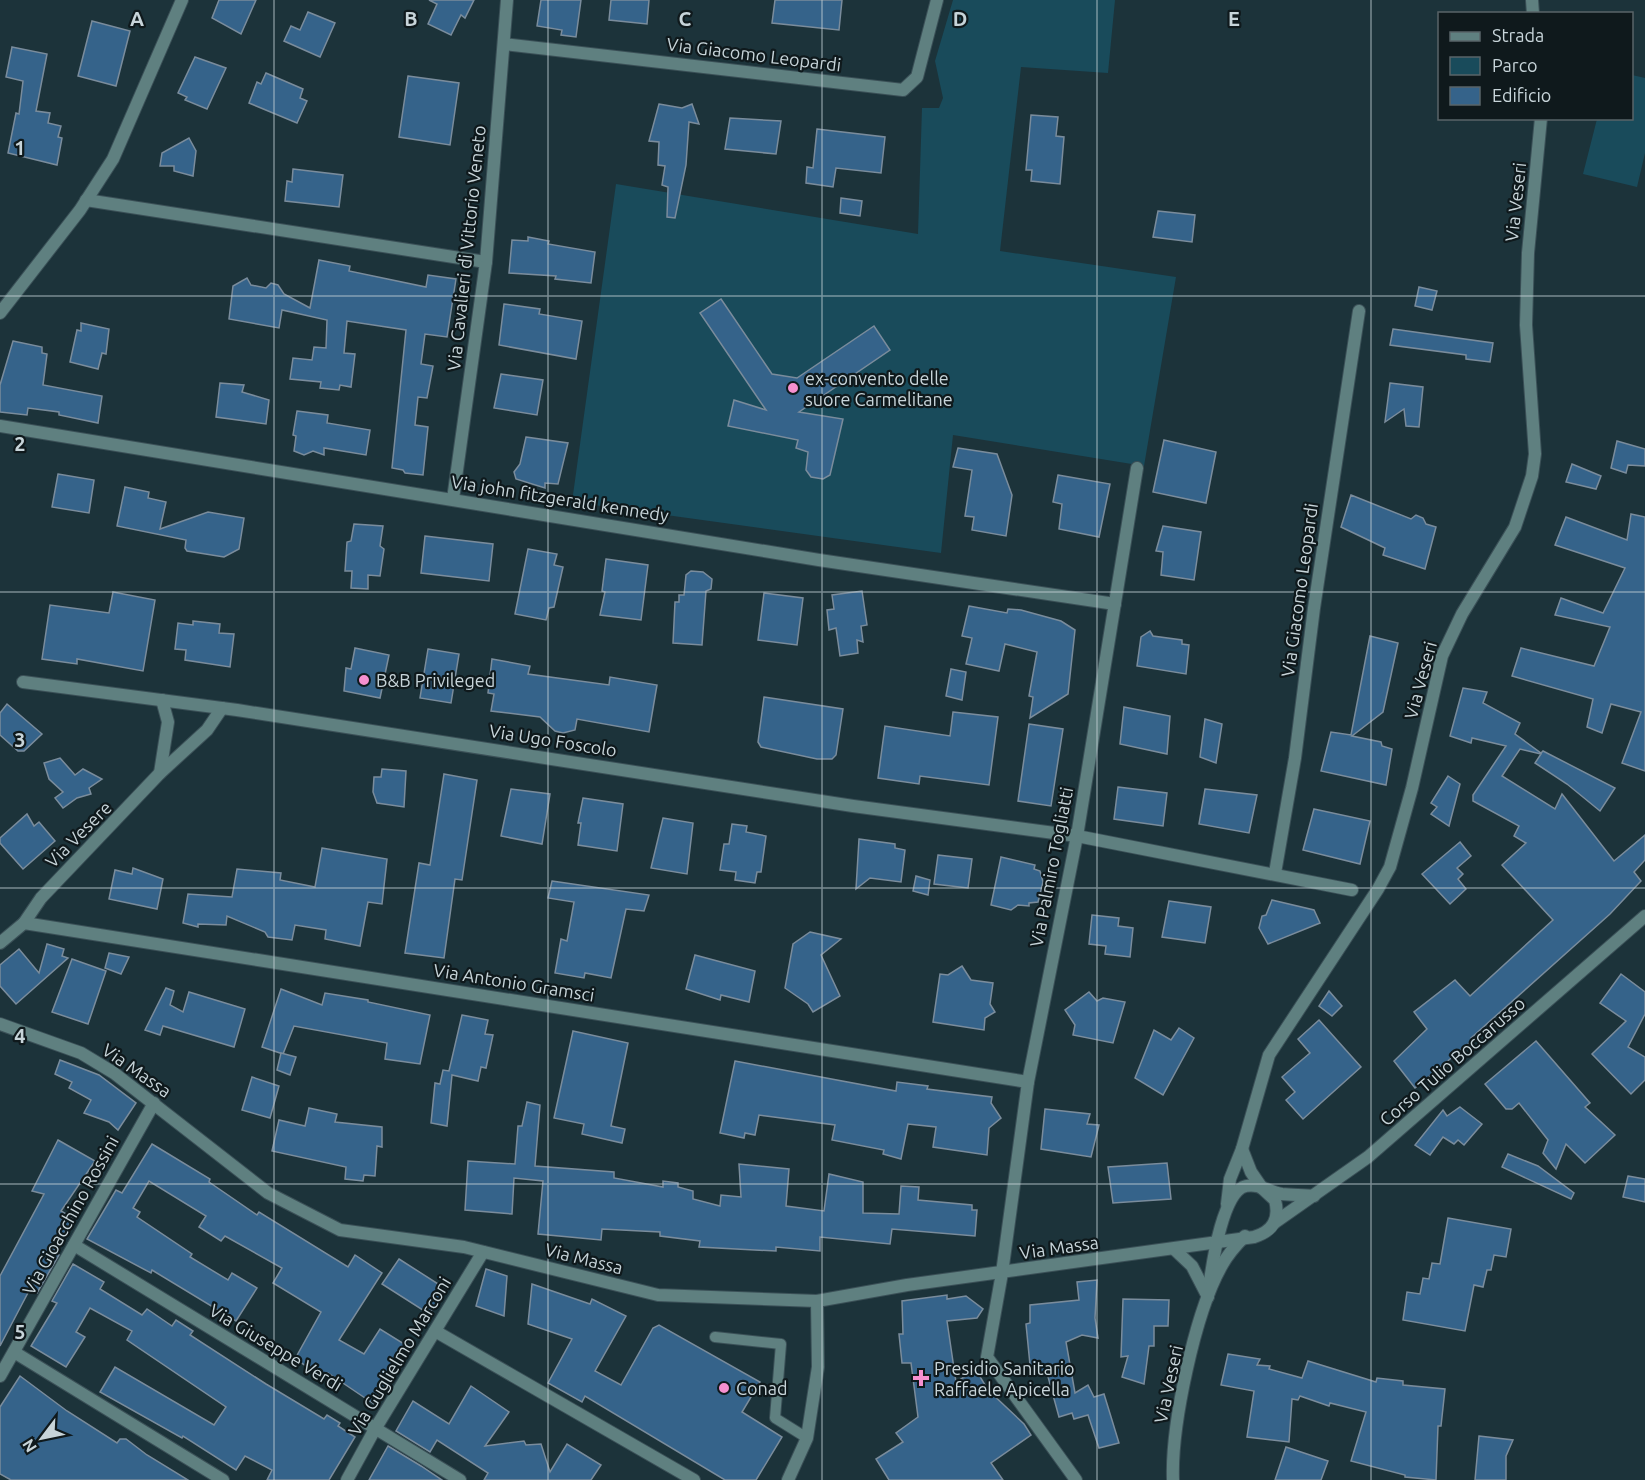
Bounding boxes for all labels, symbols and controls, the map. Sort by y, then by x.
text: A [130,7,144,30]
text: B [404,7,418,30]
text: C [679,7,692,30]
text: D [953,7,967,30]
text: E [1228,7,1240,30]
legend [1438,12,1633,120]
text: Strada [1492,25,1544,45]
street label: Via Giacomo Leopardi [666,33,842,75]
text: Parco [1492,55,1538,75]
text: Edificio [1492,85,1551,105]
street label: Via Cavalieri di Vittorio Veneto [443,124,489,372]
text: 1 [14,136,26,159]
street label: Via Veseri [1501,161,1529,243]
place label: ex-convento delle suore Carmelitane [805,368,953,409]
marker: ex-convento delle suore Carmelitane [786,381,800,395]
text: 2 [14,432,26,455]
street label: Via john fitzgerald kennedy [450,471,670,525]
street label: Via Giacomo Leopardi [1277,502,1321,678]
street label: Via Veseri [1400,639,1440,721]
place label: B&B Privileged [376,670,495,690]
marker: B&B Privileged [357,673,371,687]
street label: Via Ugo Foscolo [488,720,618,760]
text: 3 [14,728,26,751]
street label: Via Palmiro Togliatti [1026,785,1076,949]
street label: Via Vesere [41,797,115,871]
street label: Via Antonio Gramsci [432,959,596,1005]
street label: Corso Tulio Boccarusso [1375,993,1529,1129]
text: 4 [14,1024,26,1047]
street label: Via Massa [99,1039,175,1101]
street label: Via Gioacchino Rossini [18,1132,122,1298]
street label: Via Massa [1018,1232,1100,1262]
street label: Via Massa [543,1239,625,1277]
street label: Via Guglielmo Marconi [344,1273,454,1439]
street label: Via Giuseppe Verdi [206,1299,346,1395]
text: 5 [14,1320,26,1343]
street label: Via Veseri [1150,1343,1186,1425]
place label: Presidio Sanitario Raffaele Apicella [934,1358,1075,1399]
marker: Presidio Sanitario Raffaele Apicella [912,1369,930,1387]
place label: Conad [736,1378,788,1398]
marker: Conad [717,1381,731,1395]
north arrow [12,1408,72,1468]
text: N [18,1436,40,1456]

